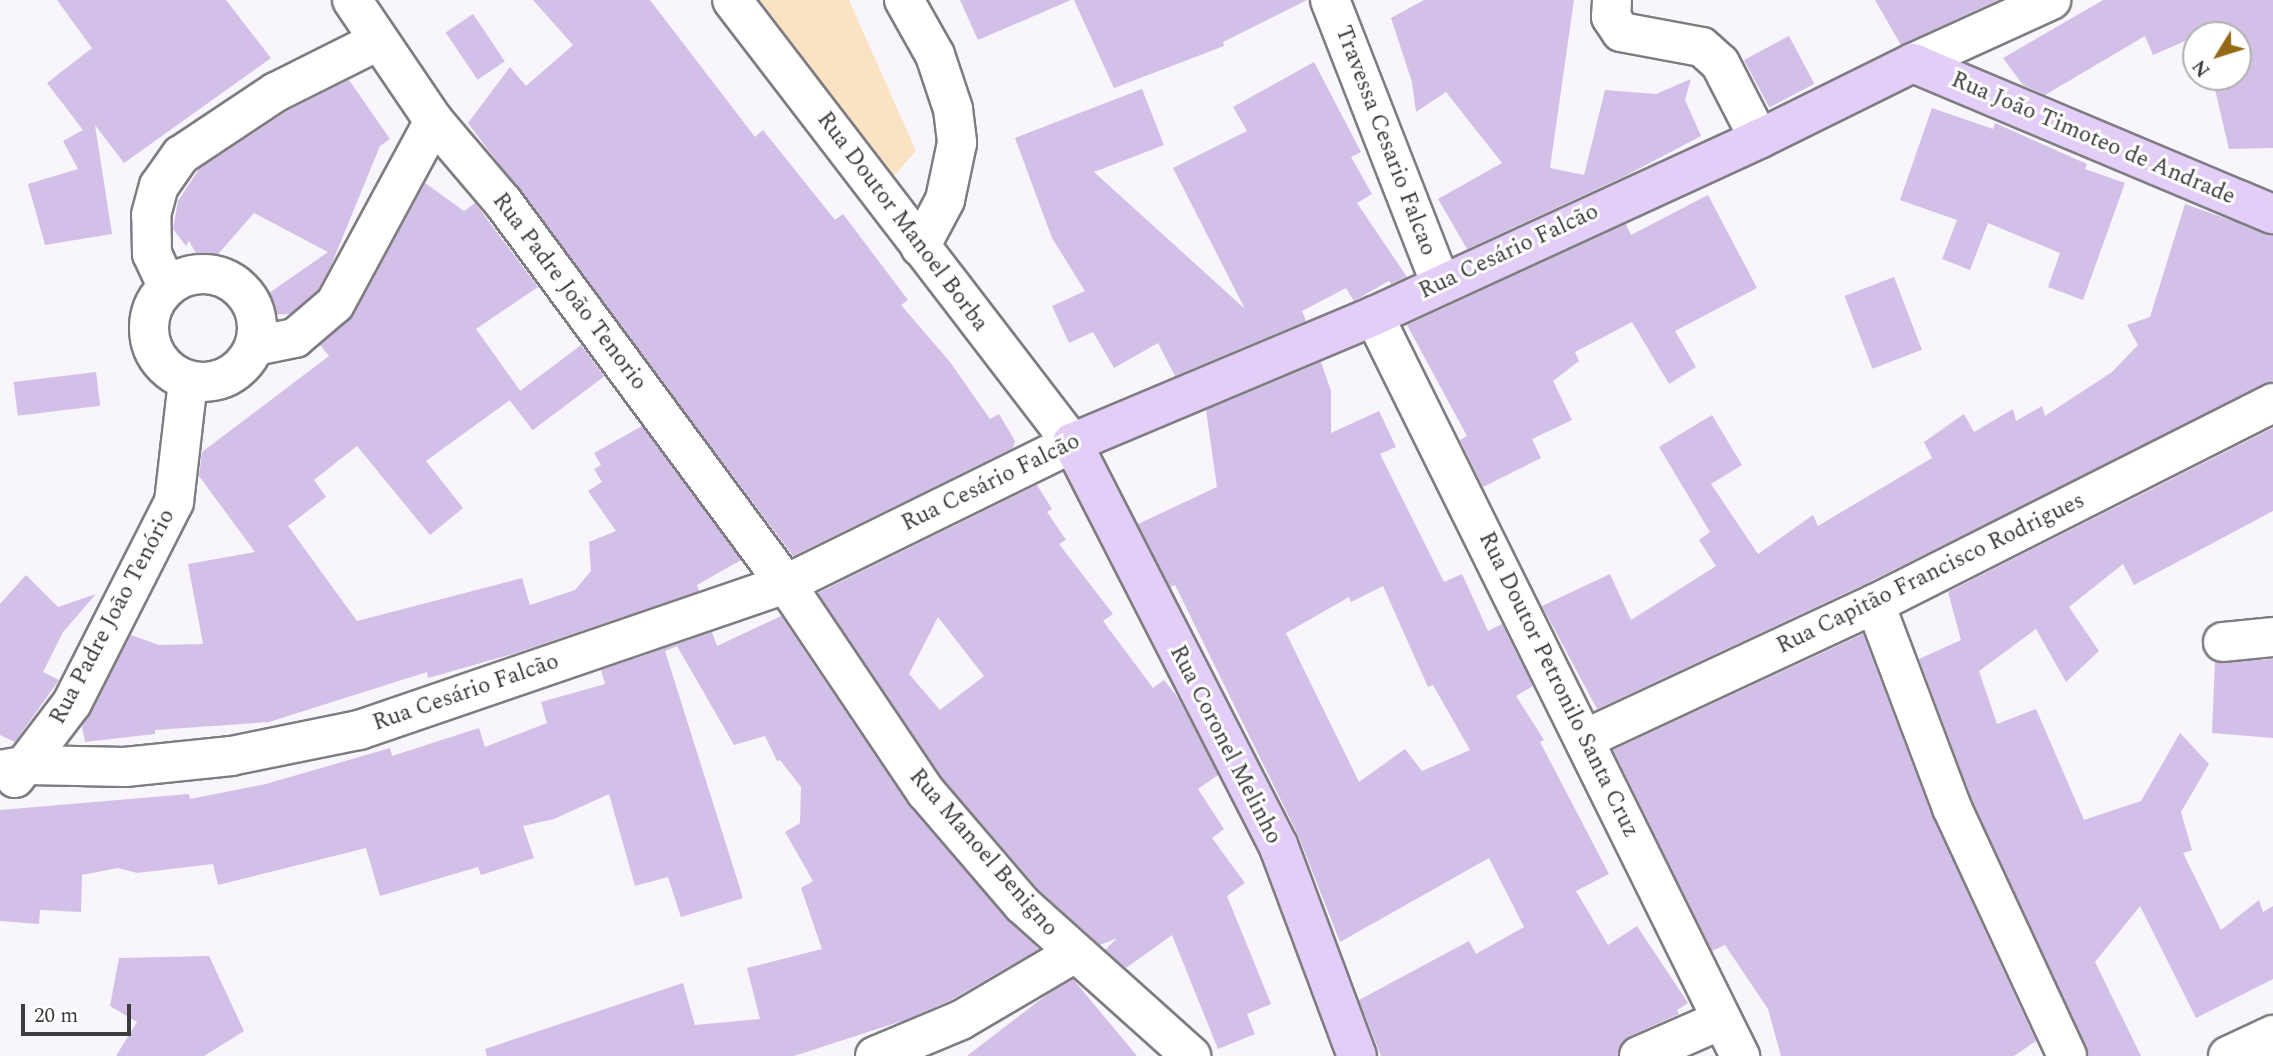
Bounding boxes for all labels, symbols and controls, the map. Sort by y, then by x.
north arrow [2182,21,2252,91]
street label: Travessa Cesario Falcao [1328,22,1442,260]
text: N [2185,53,2218,83]
street label: Rua João Timoteo de Andrade [1947,67,2239,211]
street label: Rua Doutor Manoel Borba [810,107,994,337]
street label: Rua Padre João Tenorio [486,188,652,396]
street label: Rua Cesário Falcão [1415,198,1603,306]
street label: Rua Cesário Falcão [897,428,1085,538]
street label: Rua Capitão Francisco Rodrigues [1773,487,2089,661]
street label: Rua Padre João Tenório [44,505,182,729]
street label: Rua Doutor Petronilo Santa Cruz [1472,528,1644,842]
street label: Rua Coronel Melinho [1163,641,1287,849]
street label: Rua Cesário Falcão [369,648,563,738]
street label: Rua Manoel Benigno [903,764,1063,942]
scale bar [24,990,135,1034]
text: 20 m [34,1000,78,1032]

